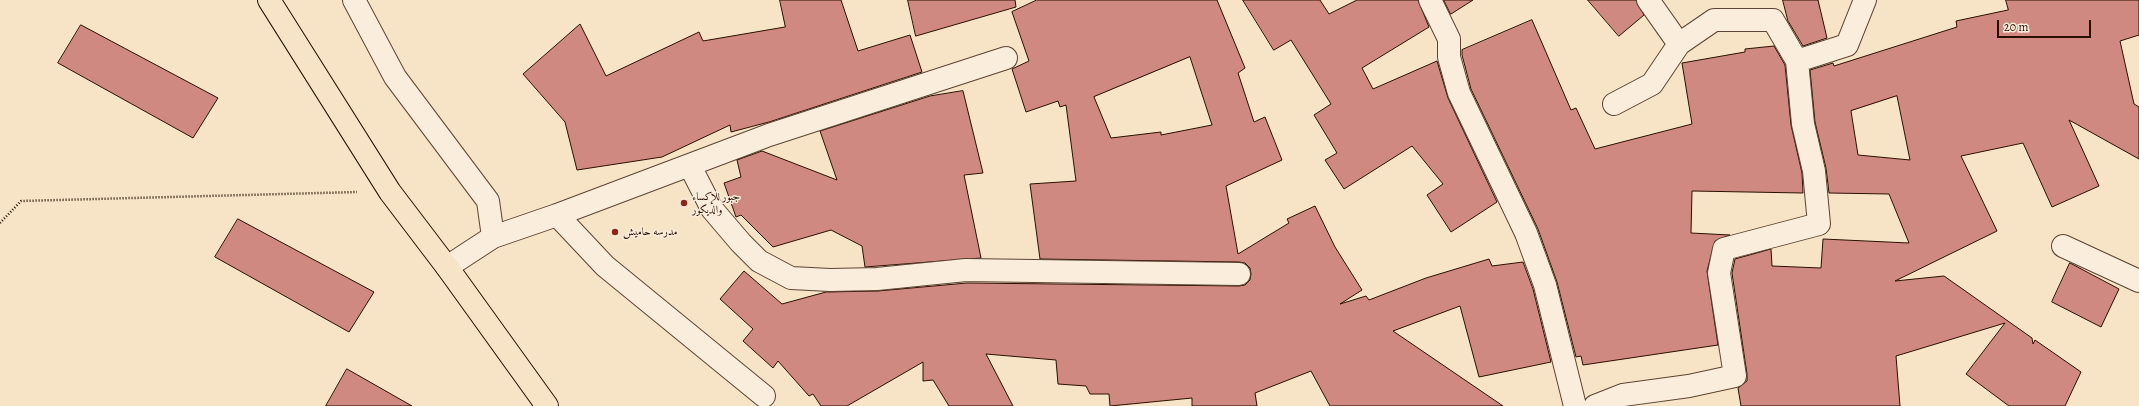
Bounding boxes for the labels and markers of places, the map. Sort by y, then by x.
place label: جبور للإكساء والديكور [692,190,740,216]
marker: جبور للإكساء والديكور [679,198,689,208]
place label: مدرسه حاميش [623,225,677,239]
marker: مدرسه حاميش [610,227,620,237]

